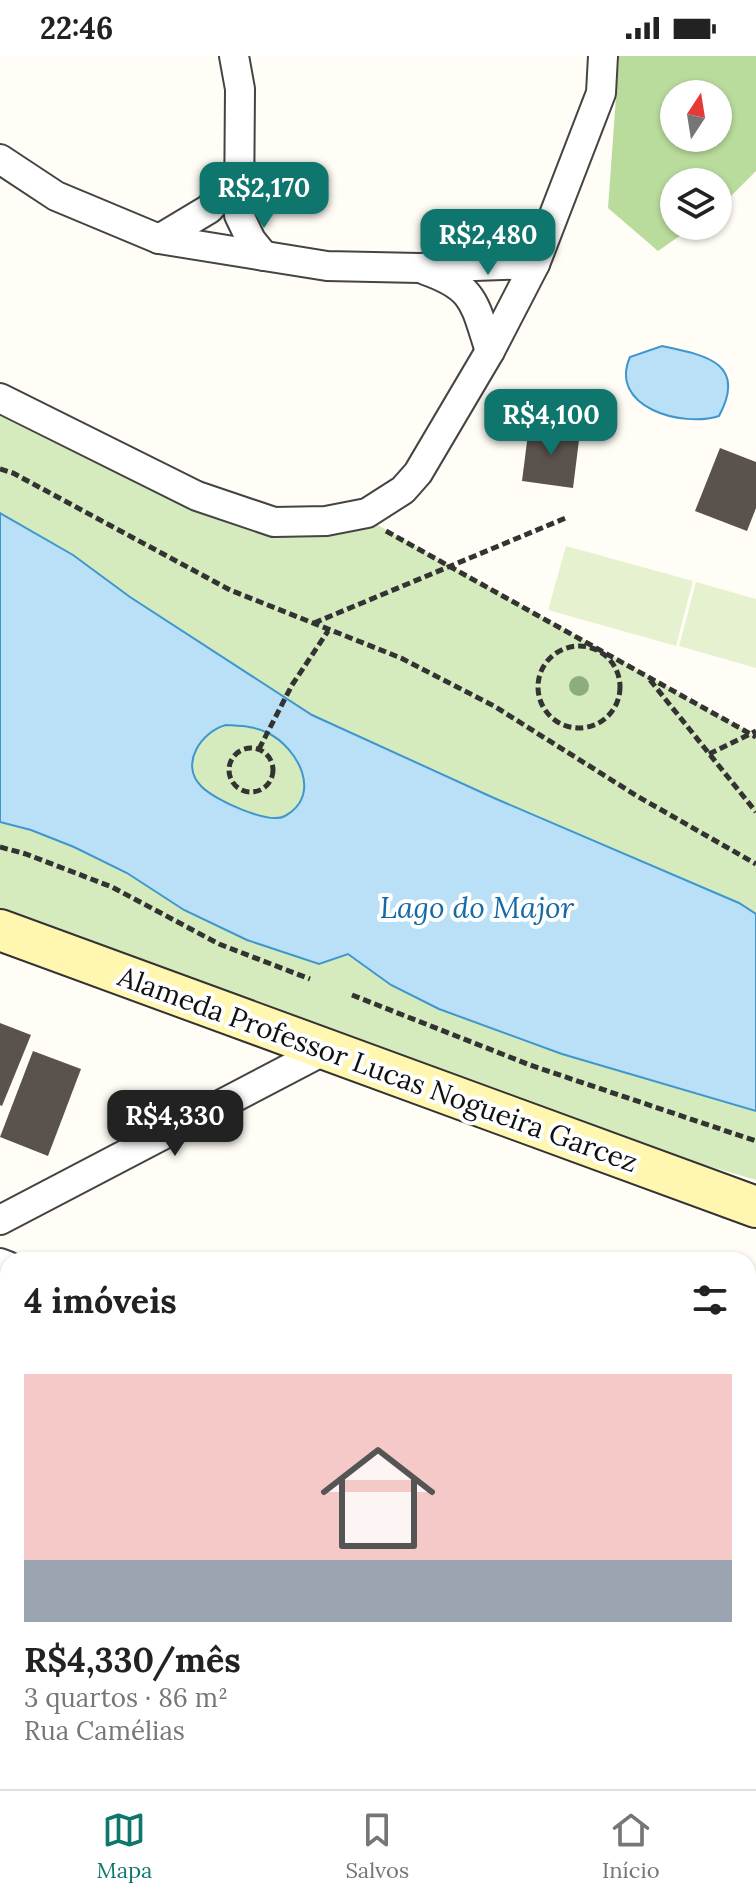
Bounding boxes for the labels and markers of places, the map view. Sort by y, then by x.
pin: R$2,170 [190,162,338,230]
pin: R$2,480 [414,209,562,277]
pin: R$4,100 [477,389,625,457]
pin: R$4,330 [101,1090,249,1158]

